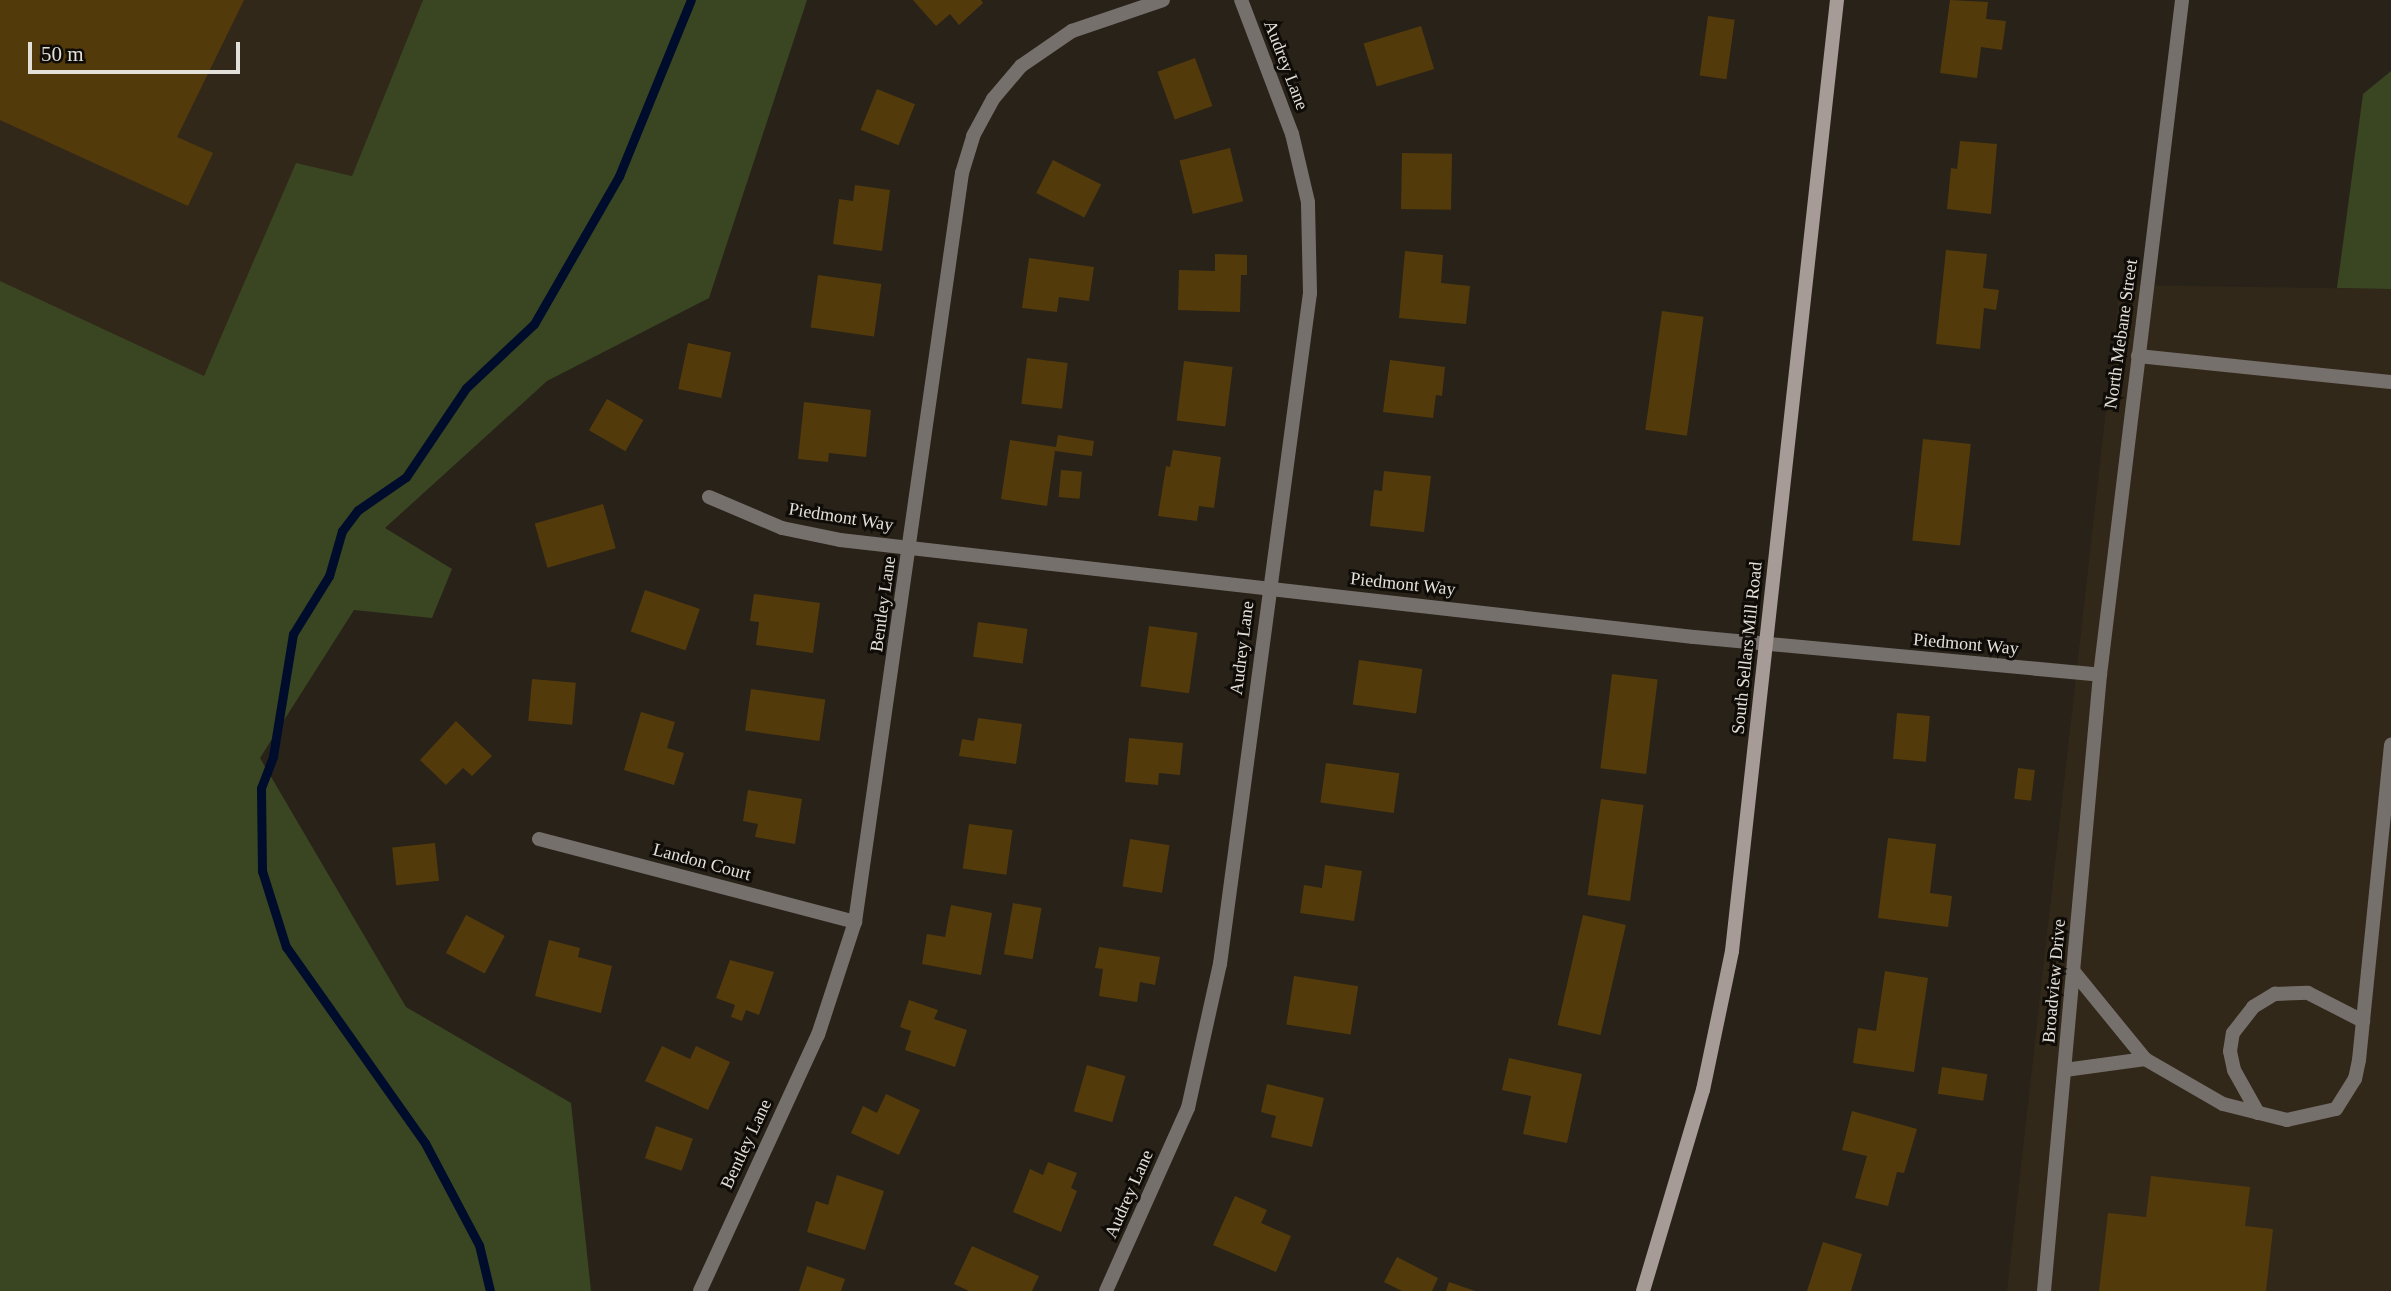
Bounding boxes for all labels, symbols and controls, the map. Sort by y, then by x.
street label: Audrey Lane [1259,17,1313,113]
scale bar [32,28,243,72]
text: 50 m [41,42,84,66]
street label: North Mebane Street [2100,258,2142,410]
street label: Piedmont Way [787,498,895,536]
street label: Bentley Lane [866,555,900,653]
street label: South Sellars Mill Road [1727,561,1767,735]
street label: Piedmont Way [1349,568,1457,600]
street label: Audrey Lane [1226,600,1258,696]
street label: Piedmont Way [1912,629,2020,659]
street label: Landon Court [651,839,753,885]
street label: Broadview Drive [2038,918,2070,1044]
street label: Bentley Lane [716,1096,776,1192]
street label: Audrey Lane [1100,1146,1158,1242]

